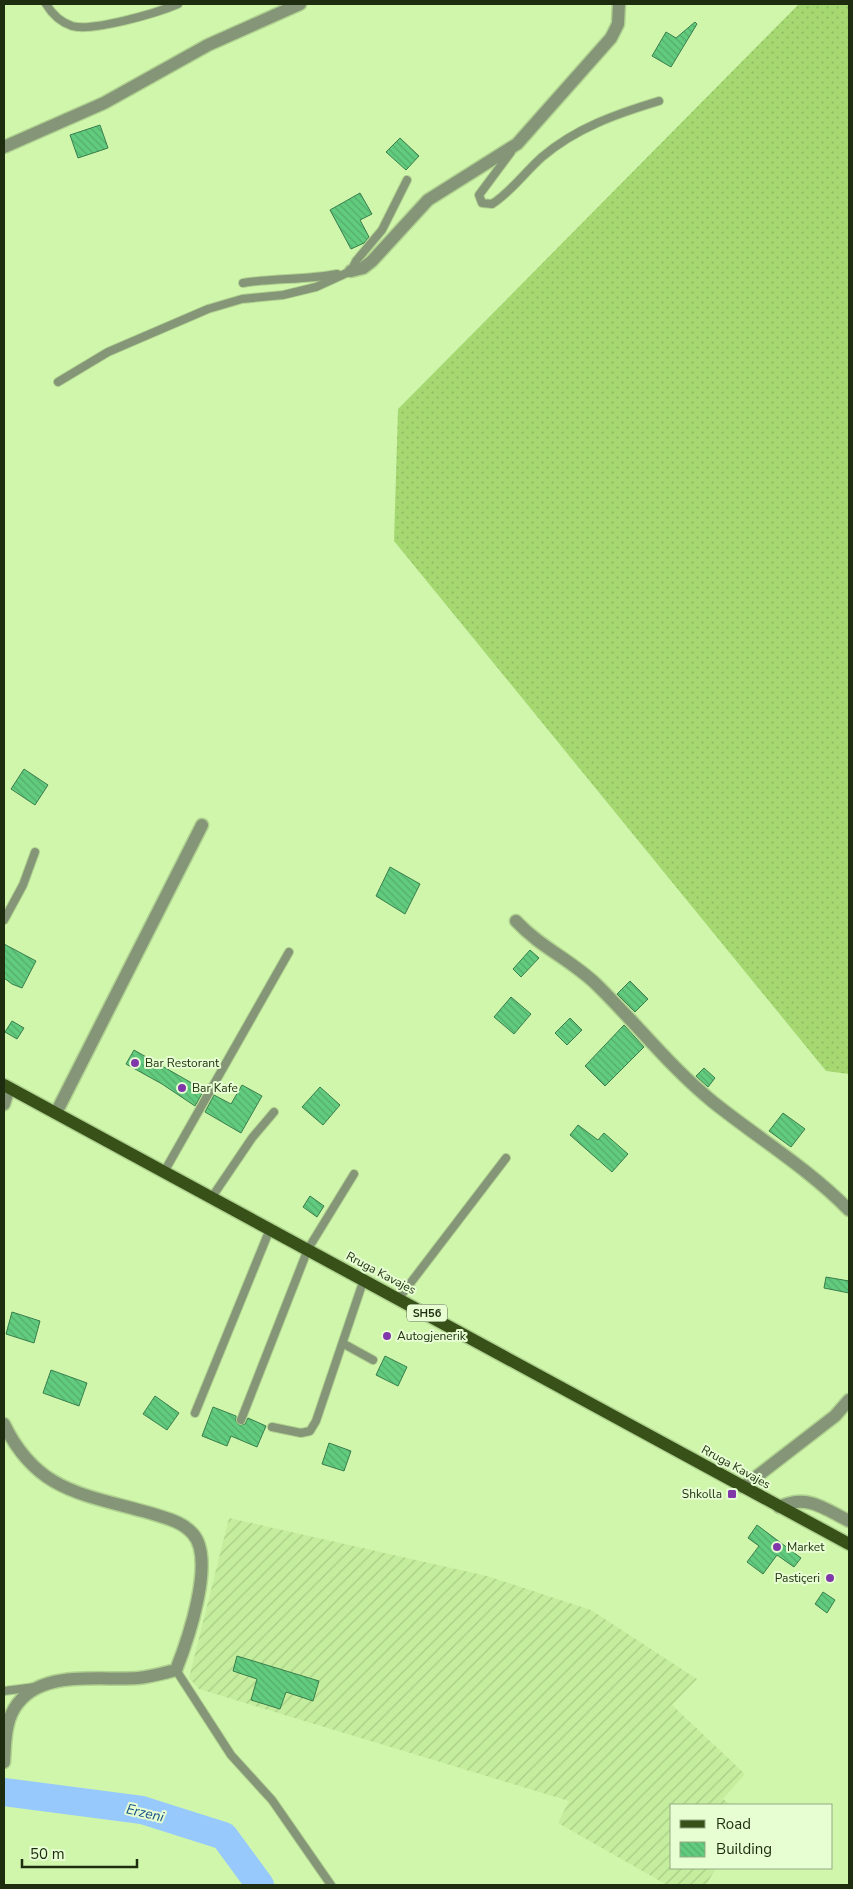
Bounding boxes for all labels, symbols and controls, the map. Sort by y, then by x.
place label: Bar Restorant [145,1055,220,1071]
marker: Bar Restorant [129,1057,141,1069]
place label: Bar Kafe [192,1080,238,1096]
marker: Bar Kafe [176,1082,188,1094]
street label: Rruga Kavajes [343,1248,419,1298]
road number: SH56 [407,1305,447,1322]
place label: Autogjenerik [397,1328,467,1344]
marker: Autogjenerik [381,1330,393,1342]
street label: Rruga Kavajes [699,1441,774,1493]
place label: Shkolla [682,1486,722,1502]
marker: Shkolla [726,1488,738,1500]
place label: Market [787,1539,825,1555]
marker: Market [771,1541,783,1553]
place label: Pastiçeri [775,1570,820,1586]
marker: Pastiçeri [824,1572,836,1584]
water label: Erzeni [124,1799,166,1827]
legend [670,1804,833,1869]
text: Road [716,1814,751,1834]
scale bar [22,1836,138,1868]
text: Building [716,1839,772,1859]
text: 50 m [30,1844,65,1864]

